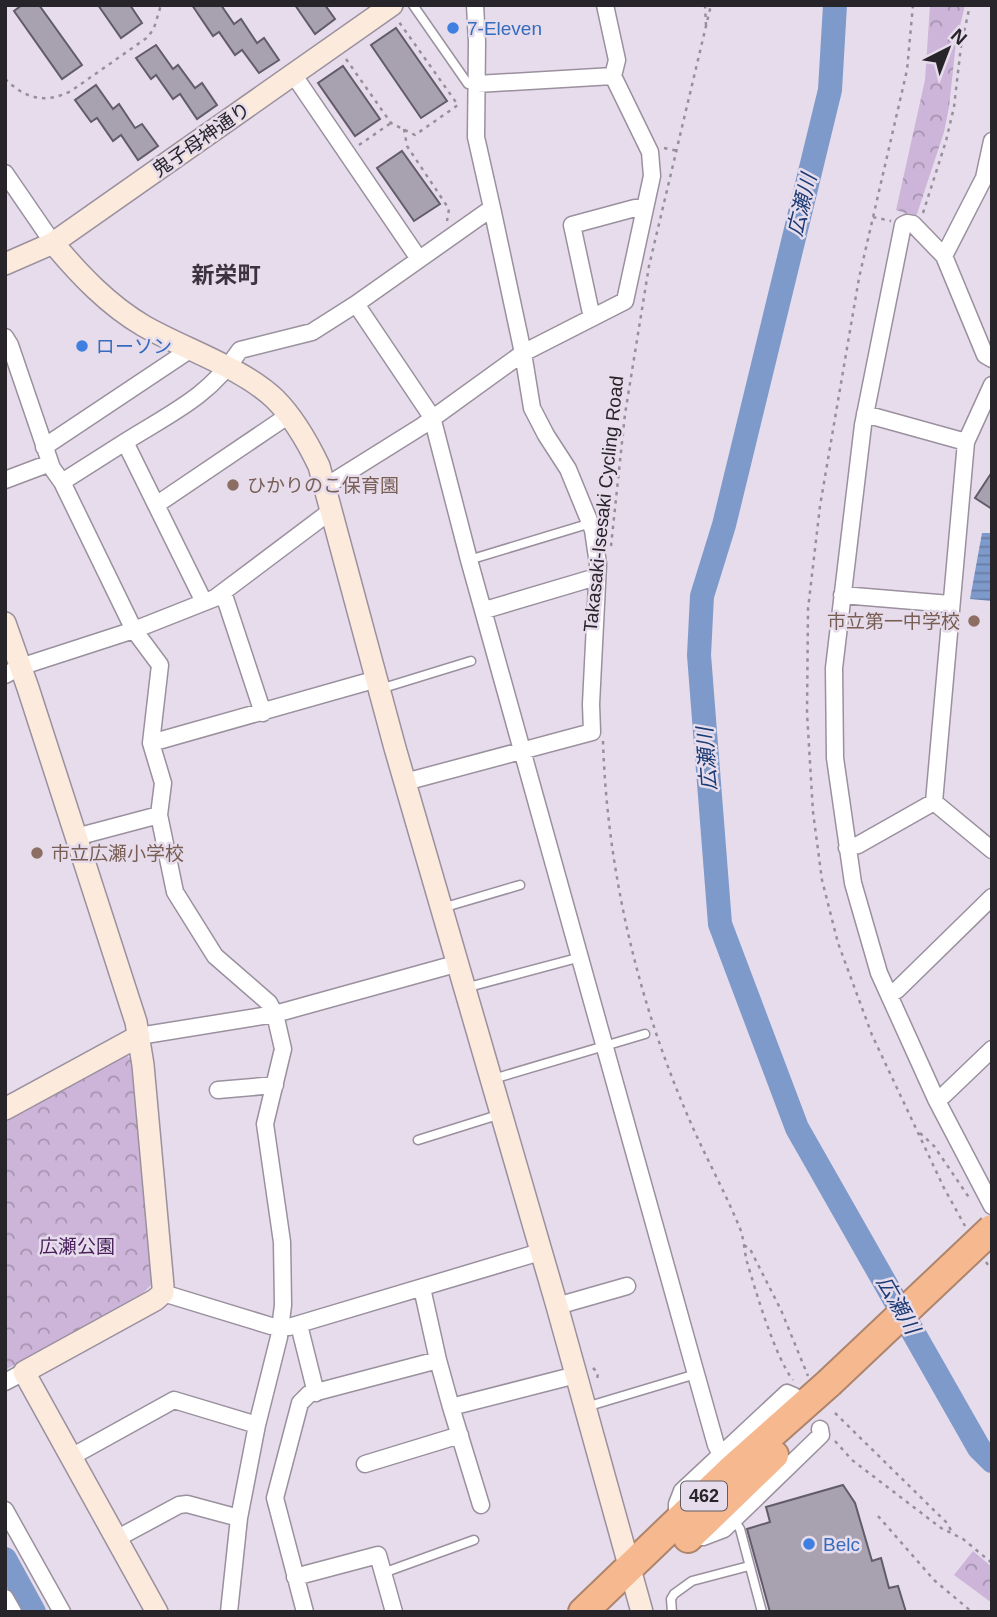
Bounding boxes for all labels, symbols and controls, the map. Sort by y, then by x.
north arrow [913,14,983,84]
place label: 7-Eleven [467,18,542,39]
marker: 7-Eleven [445,20,461,36]
text: N [947,24,971,49]
street label: 鬼子母神通り [149,98,254,181]
water label: 広瀬川 [783,170,821,238]
district label: 新栄町 [192,262,261,288]
place label: ローソン [96,336,172,357]
marker: ローソン [74,338,90,354]
street label: Takasaki-Isesaki Cycling Road [580,375,627,633]
place label: ひかりのこ保育園 [247,475,399,496]
marker: ひかりのこ保育園 [225,477,241,493]
place label: 市立第一中学校 [827,611,960,632]
marker: 市立第一中学校 [966,613,982,629]
water label: 広瀬川 [693,725,720,791]
place label: 市立広瀬小学校 [51,843,184,864]
marker: 市立広瀬小学校 [29,845,45,861]
park label: 広瀬公園 [39,1236,115,1257]
water label: 広瀬川 [873,1272,925,1340]
road number: 462 [681,1482,727,1511]
place label: Belc [823,1534,860,1555]
marker: Belc [801,1536,817,1552]

